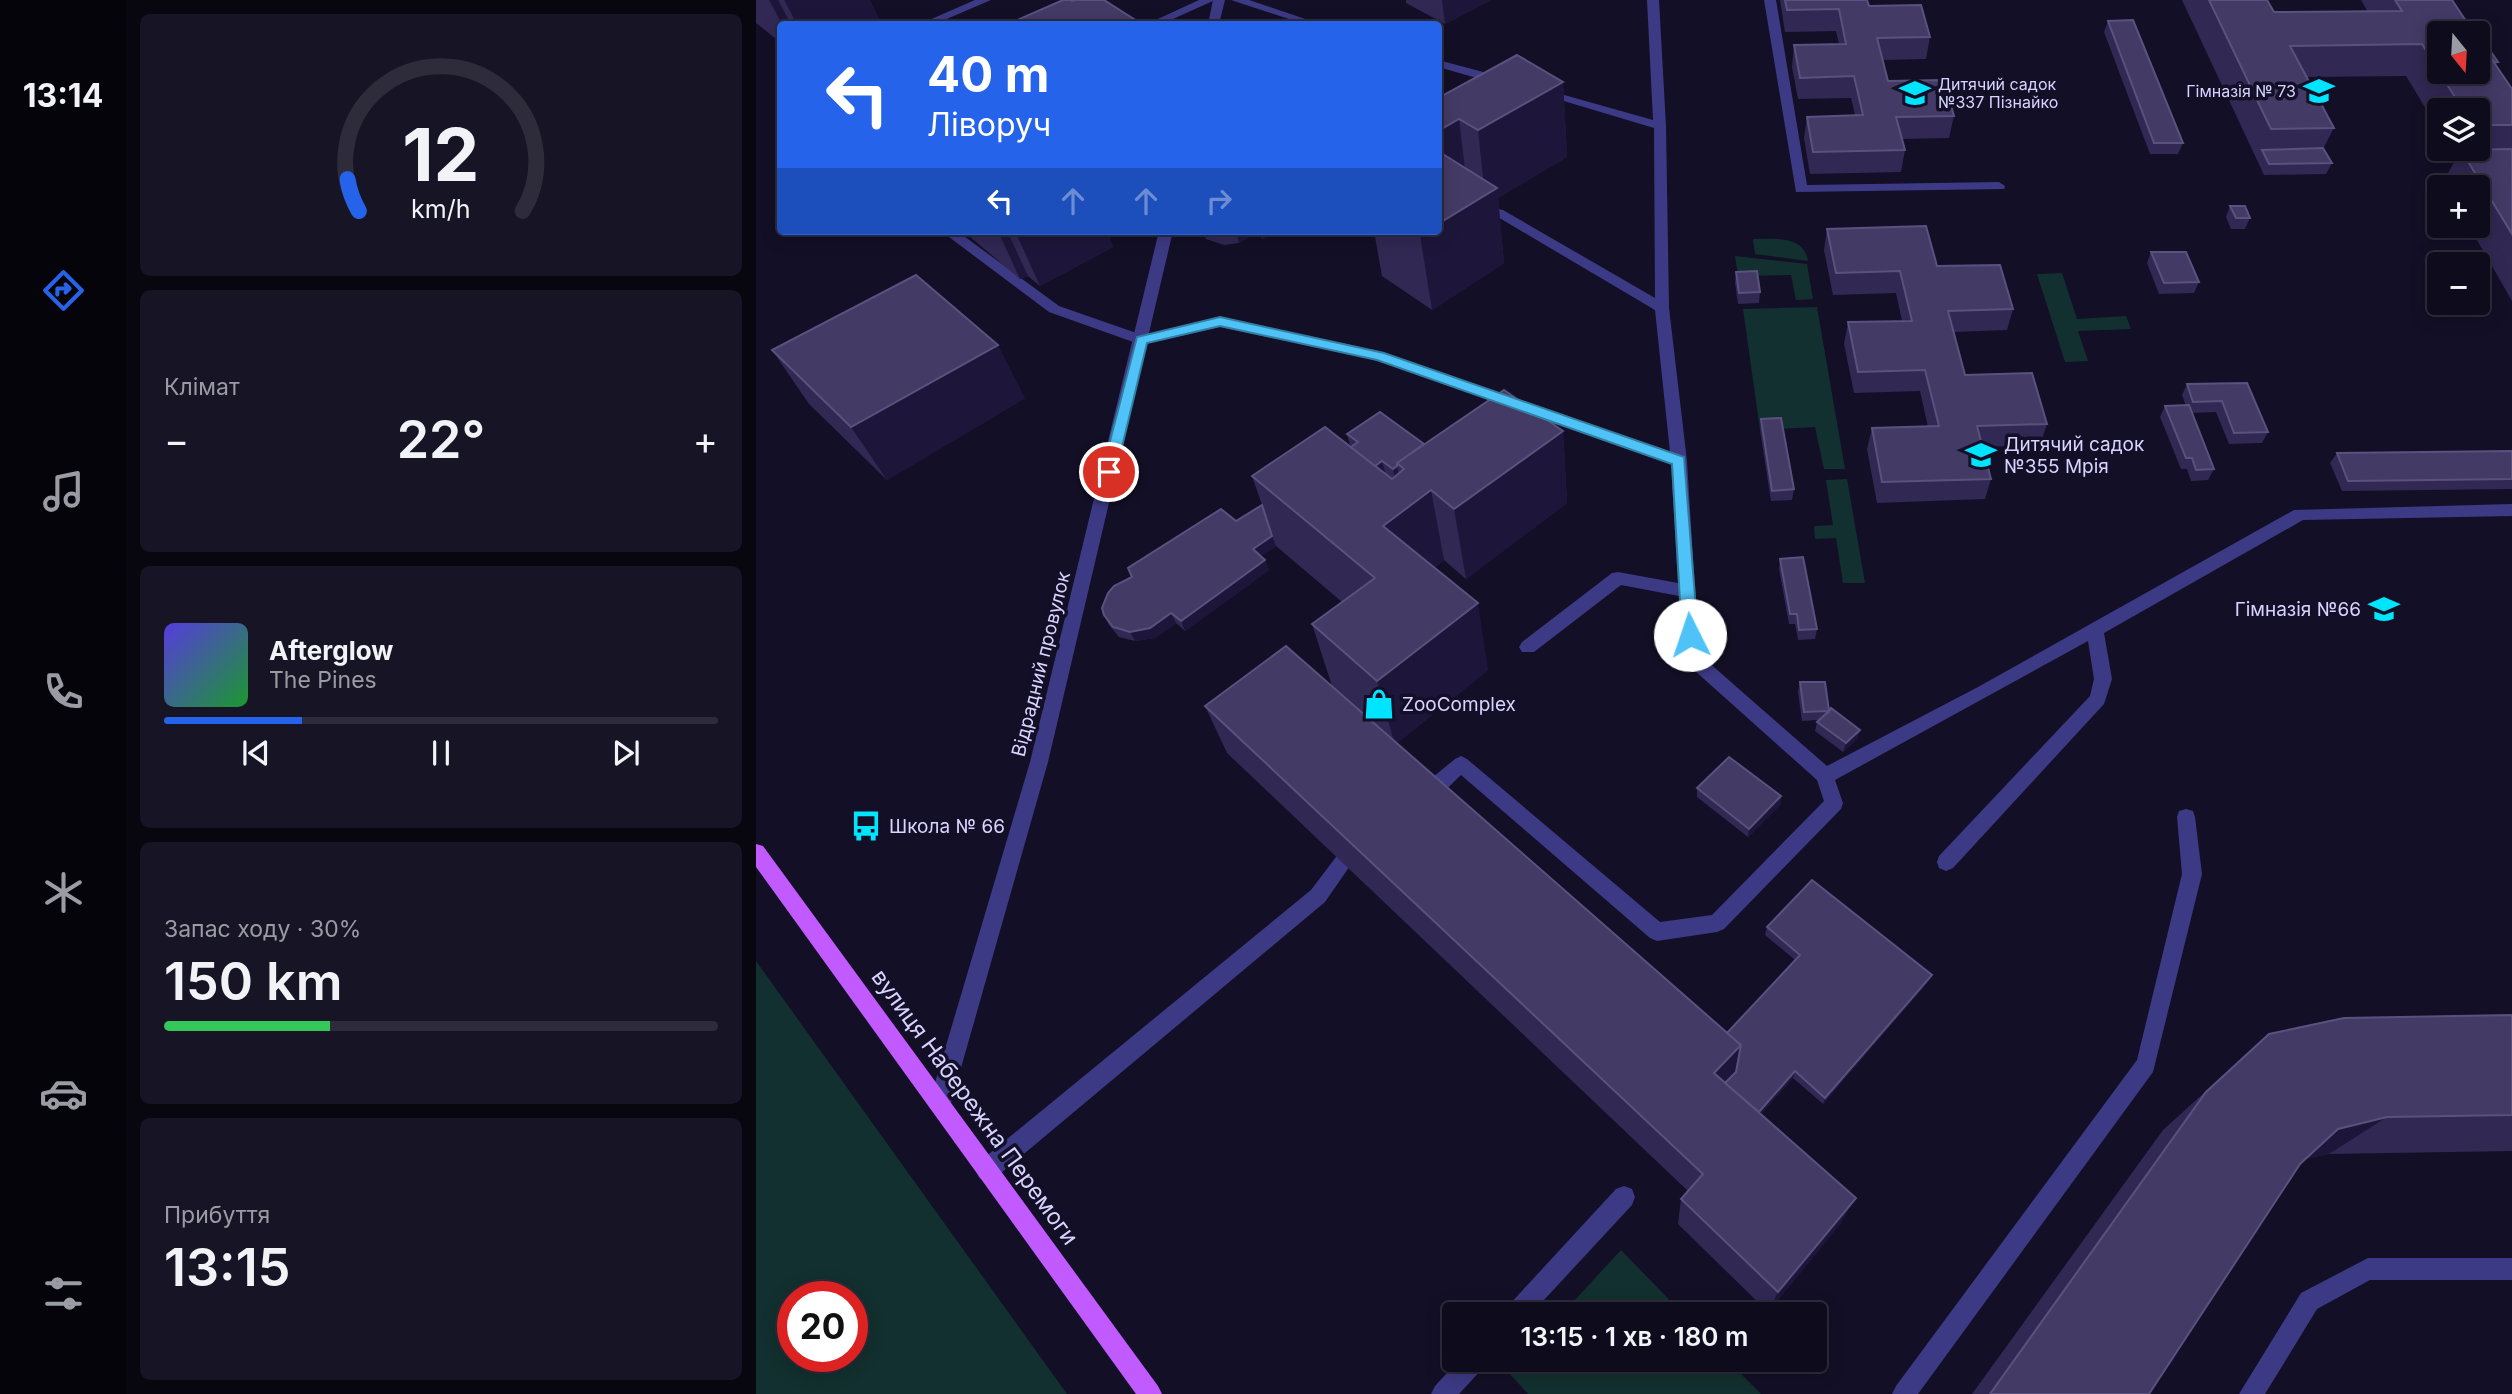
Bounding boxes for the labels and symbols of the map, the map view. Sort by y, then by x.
north arrow [2427,21,2490,84]
place label: Дитячий садок №337 Пізнайко [1938,74,2058,112]
school or university icon: Гімназія № 73 [2302,74,2336,108]
school or university icon: Дитячий садок №337 Пізнайко [1898,76,1932,110]
place label: Гімназія № 73 [2186,81,2296,101]
place label: Дитячий садок №355 Мрія [2004,433,2145,478]
school or university icon: Дитячий садок №355 Мрія [1964,438,1998,472]
pin [1079,442,1139,502]
street label: Відрадний провулок [1007,568,1075,759]
school or university icon: Гімназія №66 [2367,592,2401,626]
position arrow [1653,598,1727,672]
place label: Гімназія №66 [2235,598,2361,621]
shop icon: ZooComplex [1362,687,1396,721]
place label: ZooComplex [1402,693,1516,716]
bus stop icon: Школа № 66 [849,809,883,843]
place label: Школа № 66 [889,815,1005,838]
street label: вулиця Набережна Перемоги [866,964,1084,1250]
speed limit sign: 20 [777,1281,868,1372]

